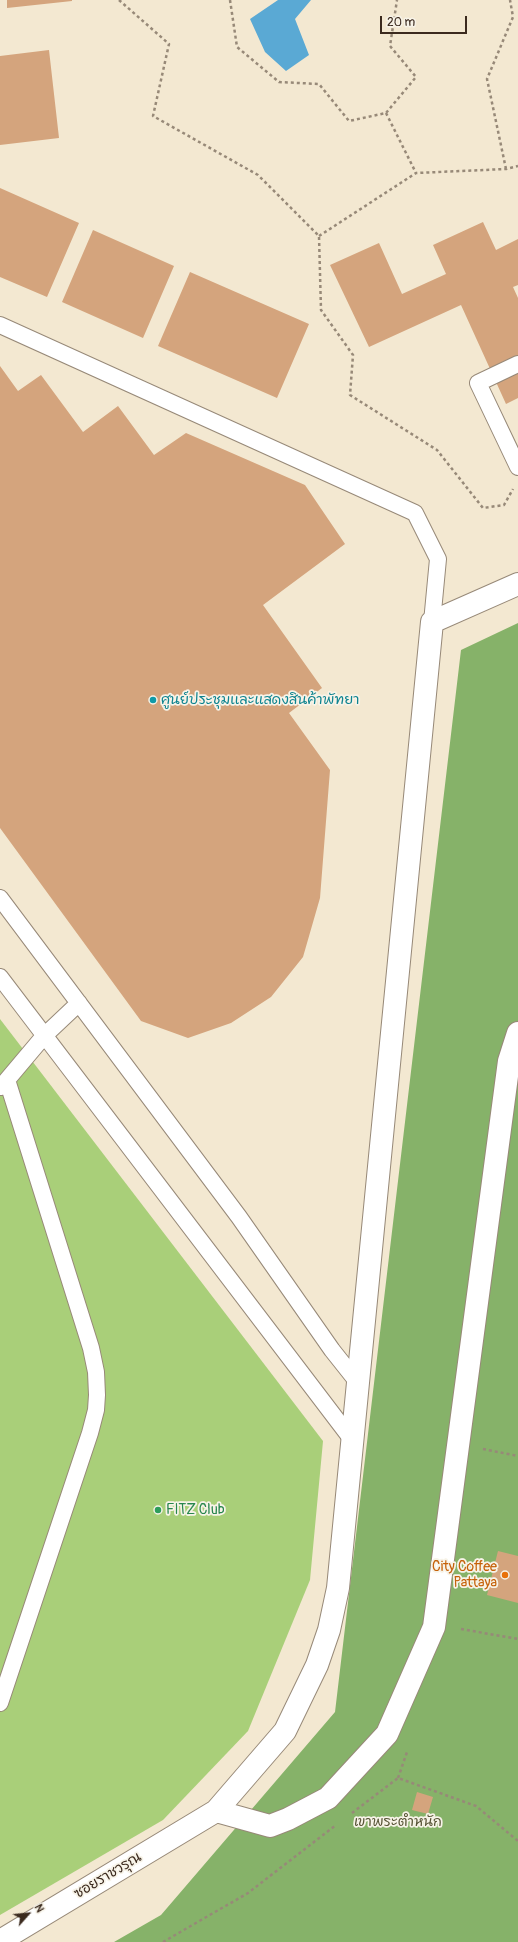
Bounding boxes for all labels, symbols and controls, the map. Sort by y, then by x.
scale bar [382,8,469,34]
text: 20 m [387,15,415,30]
place label: ศูนย์ประชุมและแสดงสินค้าพัทยา [161,692,359,708]
marker: ศูนย์ประชุมและแสดงสินค้าพัทยา [148,695,158,705]
place label: FITZ Club [166,1502,225,1518]
marker: FITZ Club [153,1505,163,1515]
place label: City Coffee Pattaya [432,1559,497,1592]
marker: City Coffee Pattaya [500,1570,510,1580]
park label: เขาพระตำหนัก [354,1814,442,1830]
street label: ซอยราชวรุณ [71,1849,145,1903]
north arrow [8,1894,48,1934]
text: N [32,1902,47,1915]

